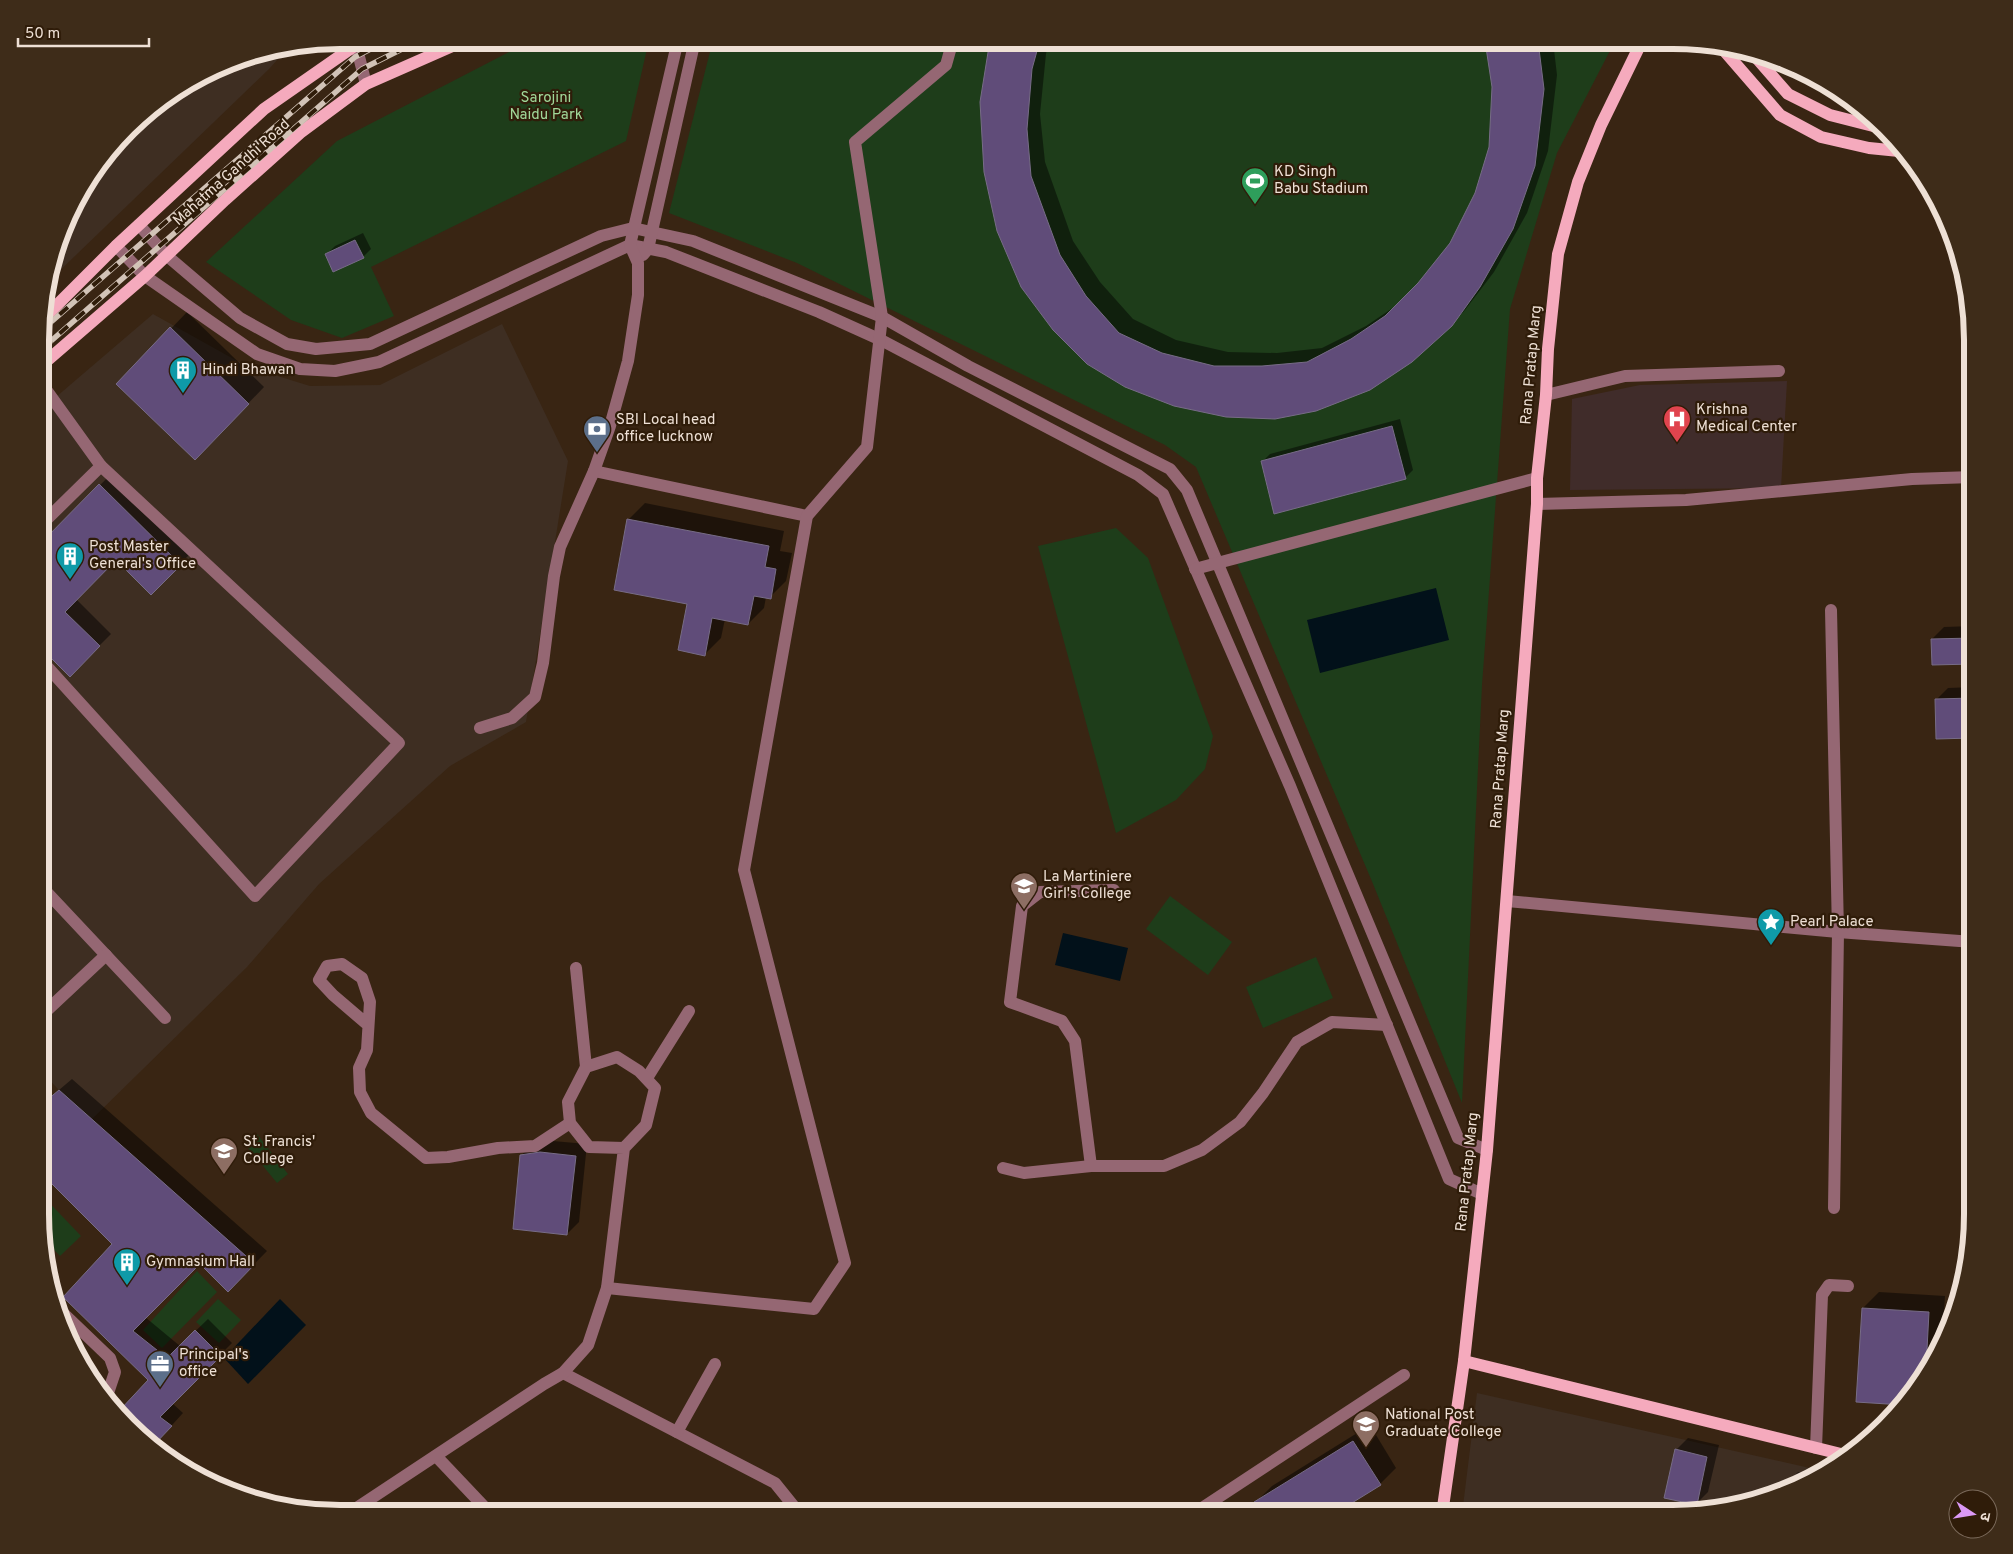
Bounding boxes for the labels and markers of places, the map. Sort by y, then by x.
place label: KD Singh Babu Stadium [1274,163,1368,199]
sports icon: KD Singh Babu Stadium [1240,166,1270,205]
building icon: Hindi Bhawan [168,355,198,394]
place label: Hindi Bhawan [202,361,294,380]
place label: Krishna Medical Center [1696,401,1797,437]
hospital icon: Krishna Medical Center [1662,404,1692,443]
place label: SBI Local head office lucknow [616,411,715,447]
bank icon: SBI Local head office lucknow [582,414,612,453]
place label: Post Master General's Office [89,538,196,574]
building icon: Post Master General's Office [55,541,85,580]
place label: La Martiniere Girl's College [1043,868,1132,904]
school or university icon: La Martiniere Girl's College [1009,871,1039,910]
place icon: Pearl Palace [1756,907,1786,946]
place label: Pearl Palace [1790,913,1874,932]
place label: St. Francis' College [243,1133,315,1169]
school or university icon: St. Francis' College [209,1136,239,1175]
building icon: Gymnasium Hall [112,1247,142,1286]
place label: Gymnasium Hall [146,1253,255,1272]
place label: Principal's office [179,1346,249,1382]
office icon: Principal's office [145,1349,175,1388]
place label: National Post Graduate College [1385,1406,1502,1442]
school or university icon: National Post Graduate College [1351,1409,1381,1448]

